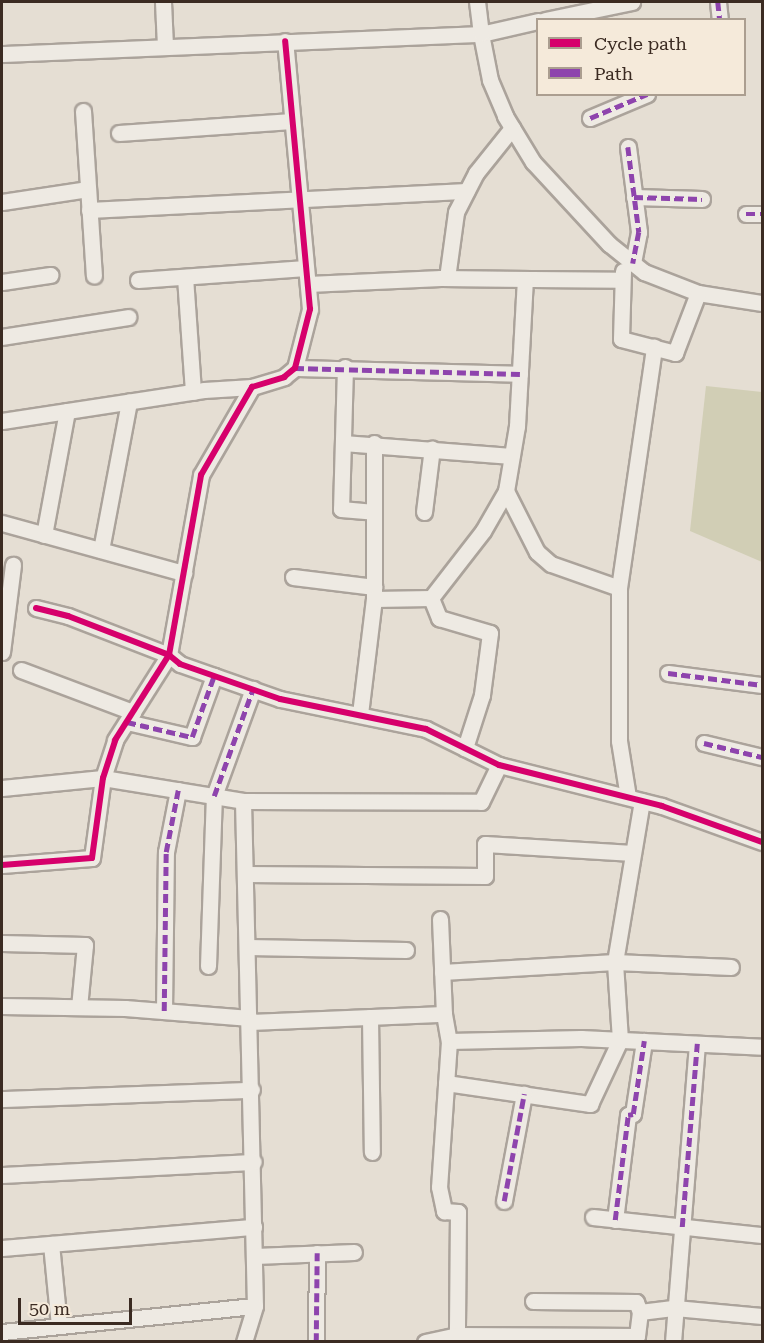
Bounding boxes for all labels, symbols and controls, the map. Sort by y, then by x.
legend [536,18,746,96]
text: Cycle path [594,33,687,54]
text: Path [594,63,633,84]
scale bar [21,1286,135,1324]
text: 50 m [29,1298,70,1319]

